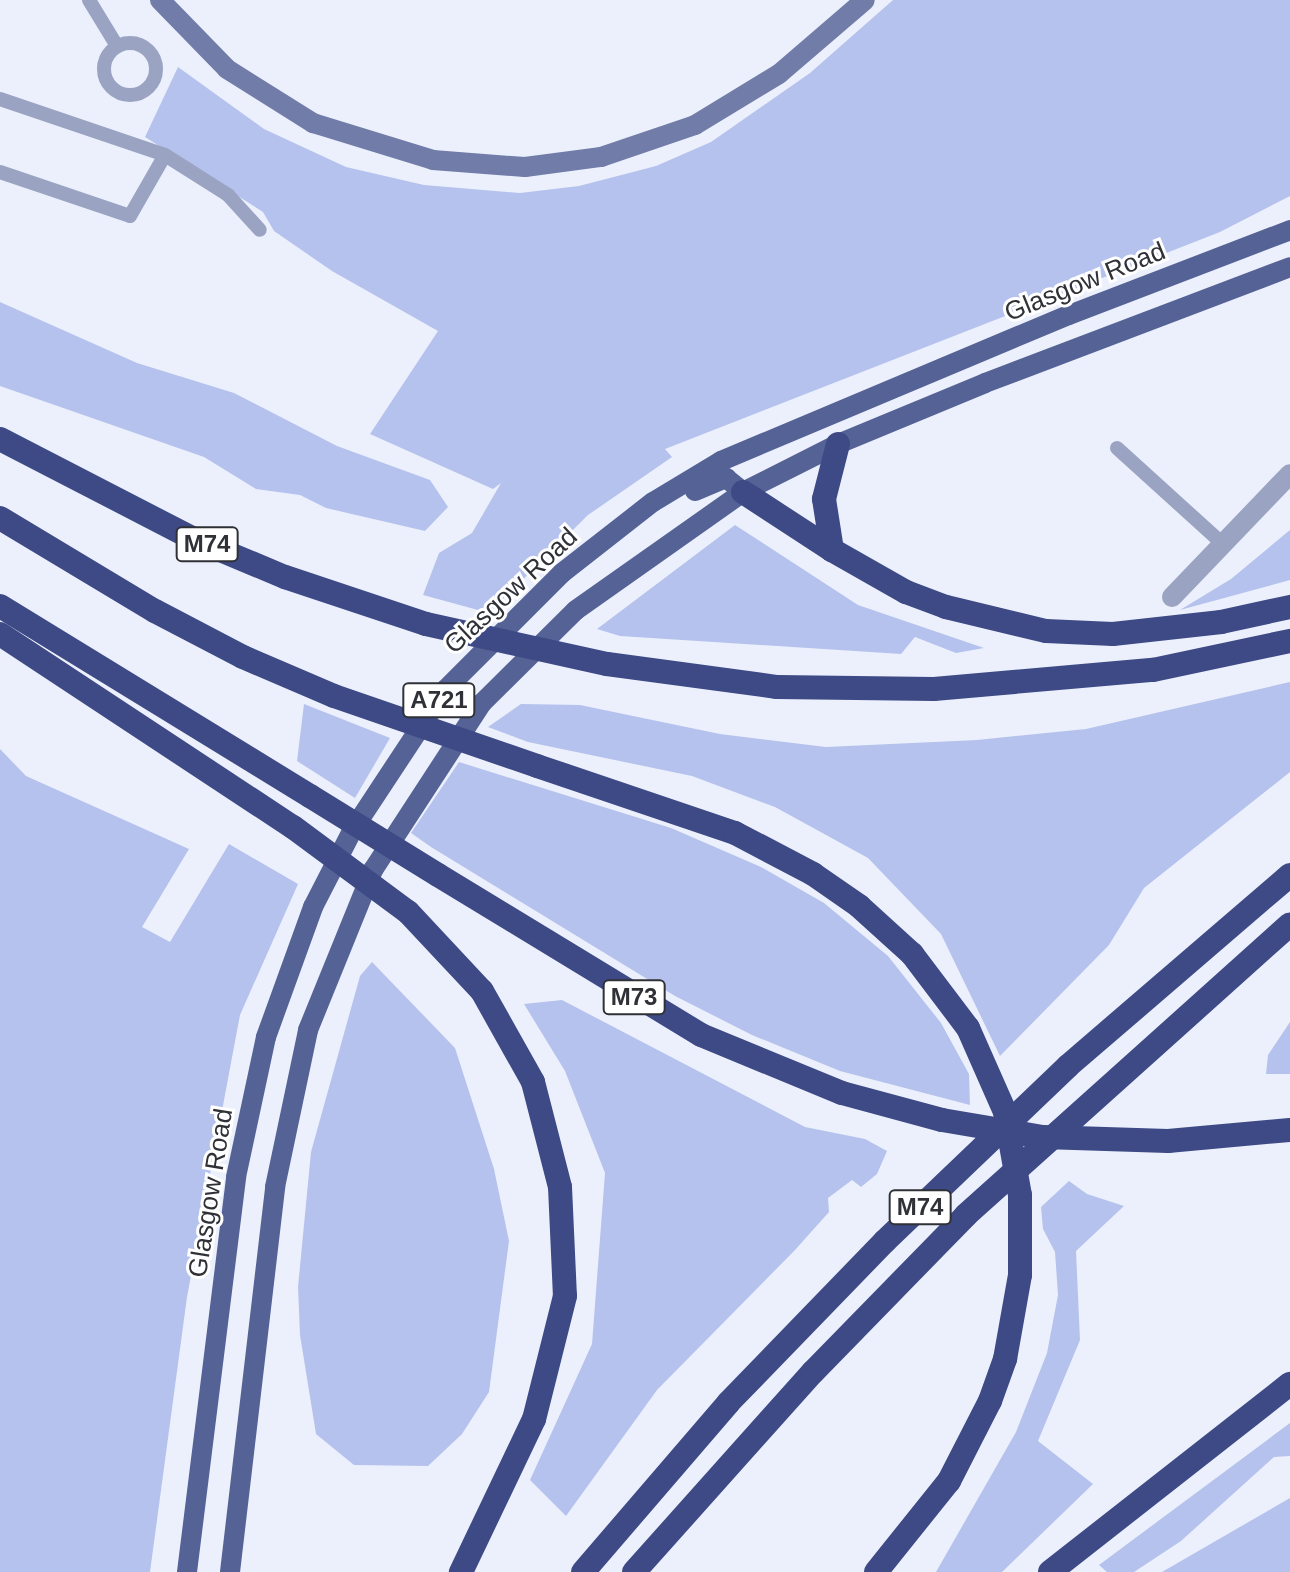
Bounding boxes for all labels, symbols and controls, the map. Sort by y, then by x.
street label: Glasgow Road [1000,236,1170,328]
street label: Glasgow Road [438,521,584,661]
road number: M74 [175,524,239,564]
road number: A721 [401,680,477,720]
road number: M73 [602,977,666,1017]
street label: Glasgow Road [182,1106,240,1280]
road number: M74 [888,1187,952,1227]

